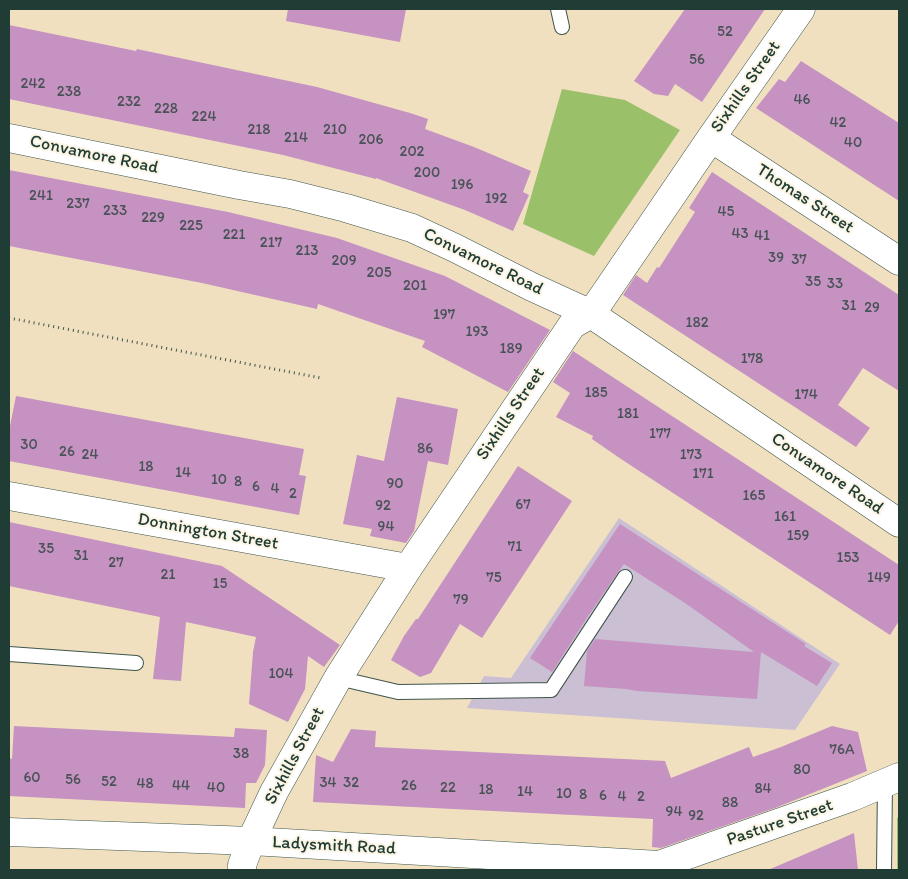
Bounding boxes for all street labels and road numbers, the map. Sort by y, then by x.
street label: Sixhills Street [706,37,786,137]
street label: Convamore Road [28,131,160,179]
street label: Thomas Street [752,159,858,239]
street label: Convamore Road [419,224,547,300]
street label: Sixhills Street [472,363,550,465]
street label: Convamore Road [767,428,887,520]
street label: Donnington Street [136,509,280,555]
street label: Sixhills Street [260,704,330,808]
street label: Pasture Street [724,795,836,851]
street label: Ladysmith Road [272,832,396,860]

